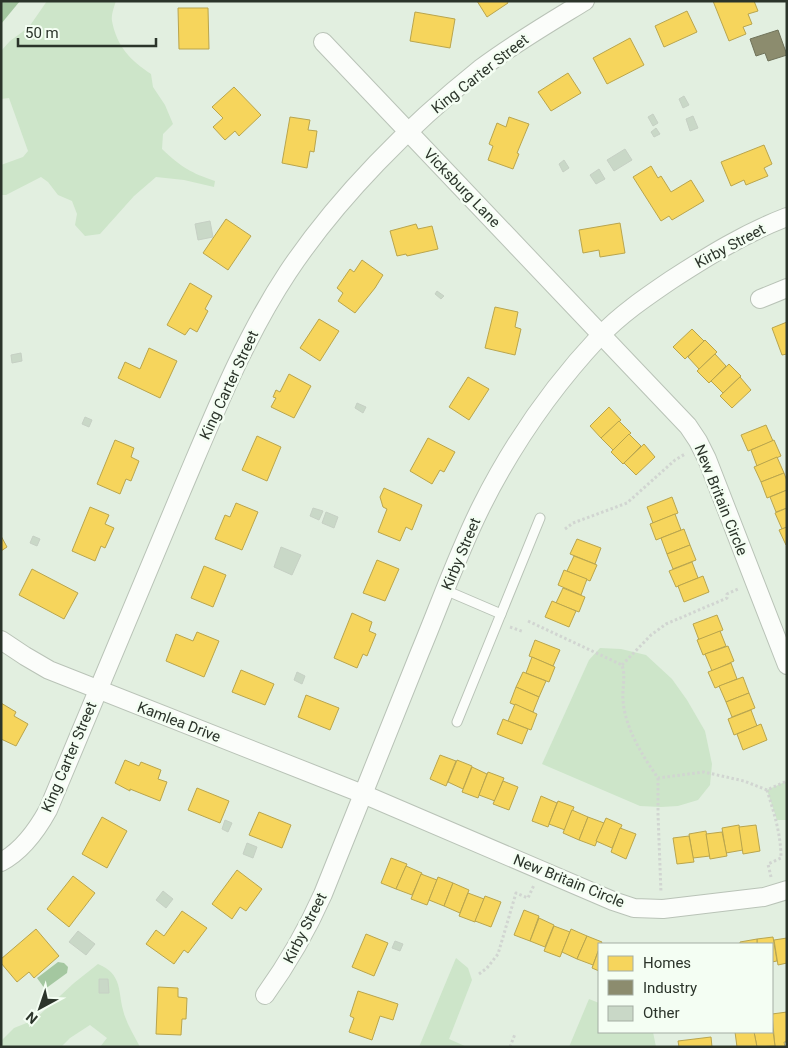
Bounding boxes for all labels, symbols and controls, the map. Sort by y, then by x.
scale bar [18,15,155,47]
text: 50 m [25,24,59,42]
street label: King Carter Street [428,31,532,117]
street label: Vicksburg Lane [420,145,504,231]
street label: Kirby Street [692,220,768,272]
street label: King Carter Street [196,328,262,442]
street label: New Britain Circle [691,442,752,558]
street label: Kirby Street [438,515,484,593]
street label: Kamlea Drive [135,698,223,746]
street label: King Carter Street [38,699,100,815]
street label: New Britain Circle [511,851,627,912]
street label: Kirby Street [280,890,331,966]
legend [598,943,773,1033]
text: Homes [643,954,691,972]
text: Industry [643,979,697,997]
north arrow [15,983,65,1033]
text: Other [643,1004,680,1022]
text: N [23,1009,41,1027]

